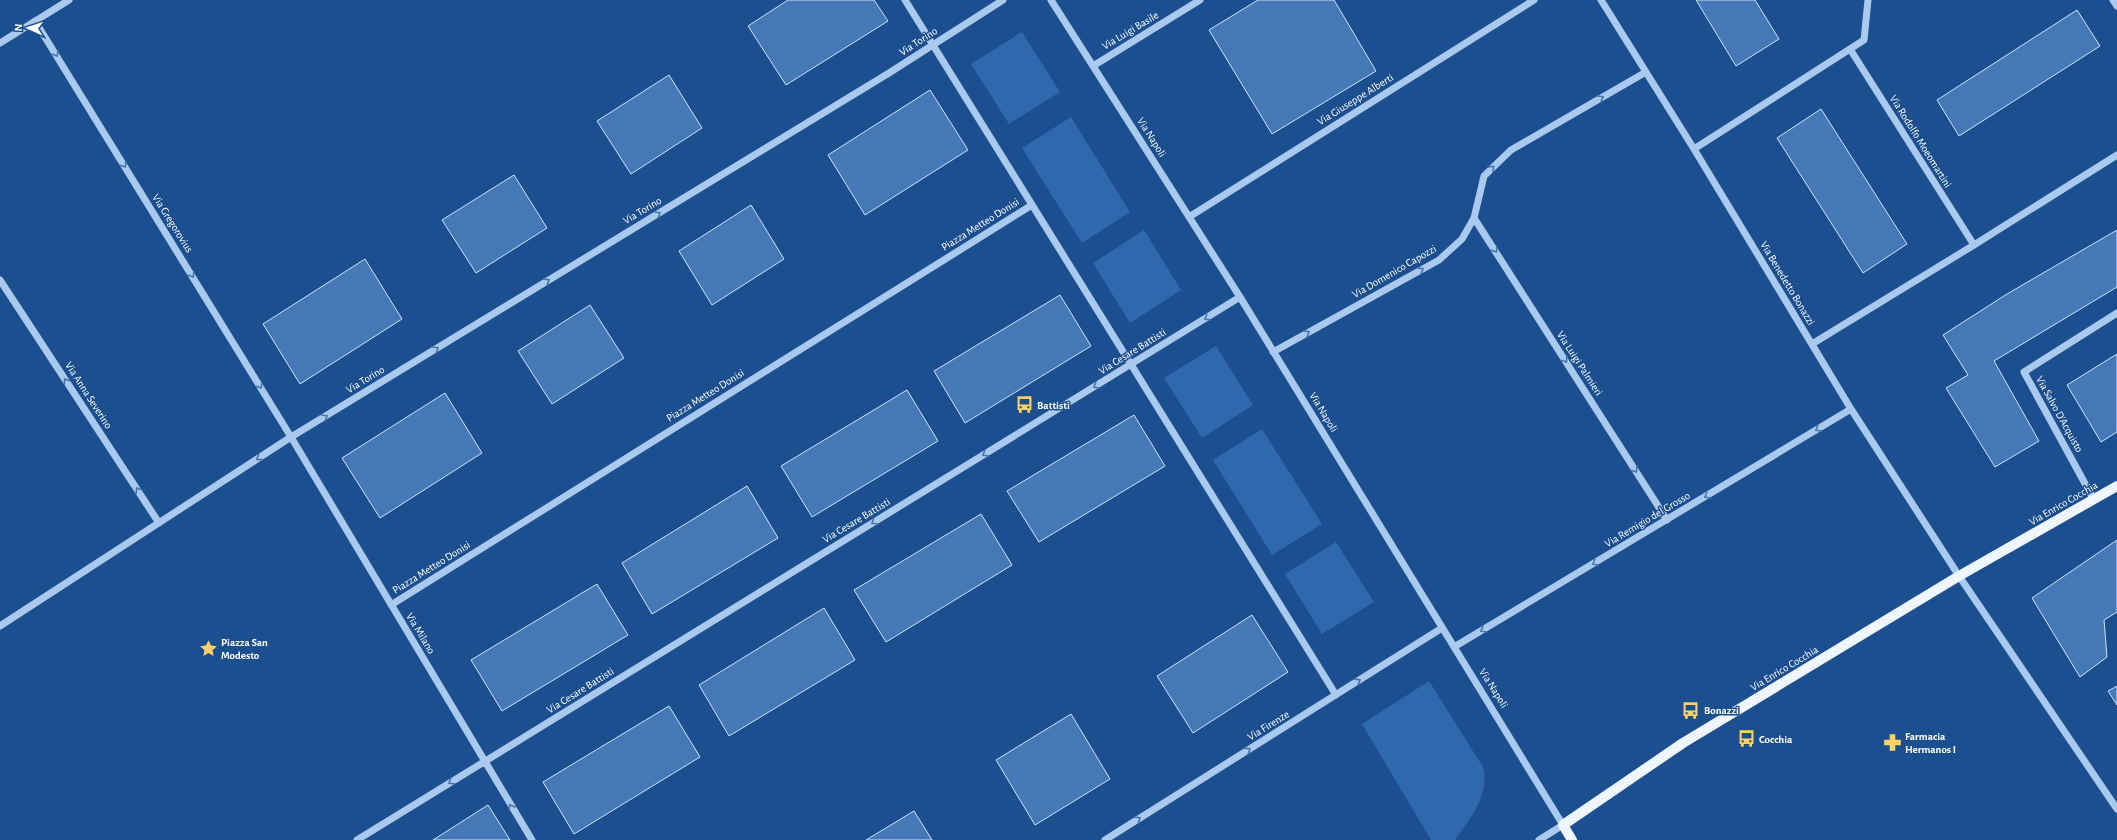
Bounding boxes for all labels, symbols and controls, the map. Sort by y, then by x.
north arrow [8,8,48,48]
street label: Via Luigi Basile [1100,9,1160,52]
text: N [13,23,24,32]
street label: Via Torino [897,25,939,58]
one-way arrow [51,50,58,57]
street label: Via Giuseppe Alberti [1315,72,1395,127]
street label: Via Rodolfo Moeomartini [1888,93,1954,190]
one-way arrow [1597,96,1604,103]
street label: Via Napoli [1135,115,1168,159]
one-way arrow [119,161,127,168]
one-way arrow [1487,166,1495,173]
street label: Via Gregorovius [150,192,195,255]
street label: Via Torino [621,195,664,226]
street label: Piazza Metteo Donisi [939,196,1021,253]
one-way arrow [654,211,661,218]
street label: Via Benedetto Bonazzi [1758,239,1817,327]
street label: Via Domenico Capozzi [1350,243,1438,300]
one-way arrow [1490,246,1497,253]
one-way arrow [1417,267,1424,275]
one-way arrow [187,271,194,278]
one-way arrow [543,279,550,286]
one-way arrow [1204,313,1211,321]
street label: Via Cesare Battisti [1097,326,1168,376]
street label: Via Luigi Palmieri [1555,329,1604,397]
one-way arrow [1303,331,1310,338]
one-way arrow [432,346,439,354]
one-way arrow [1560,356,1568,363]
street label: Via Anna Severino [63,360,114,431]
street label: Via Torino [344,364,387,395]
street label: Piazza Metteo Donisi [664,367,746,424]
street label: Via Salvo D'Acquisto [2034,374,2085,454]
one-way arrow [64,378,71,385]
one-way arrow [256,382,263,389]
one-way arrow [1093,382,1100,389]
street label: Via Napoli [1307,390,1340,434]
bus stop icon: Battisti [1014,395,1034,415]
place label: Battisti [1037,400,1070,411]
one-way arrow [321,414,328,421]
one-way arrow [1815,425,1822,432]
one-way arrow [982,450,989,457]
one-way arrow [256,453,263,461]
one-way arrow [1630,466,1638,473]
street label: Via Enrico Cocchia [2027,479,2099,527]
one-way arrow [135,487,143,494]
street label: Via Remigio del Grosso [1603,490,1692,549]
one-way arrow [1704,492,1711,499]
street label: Via Cesare Battisti [821,496,892,545]
one-way arrow [871,517,878,525]
street label: Piazza Metteo Donisi [390,539,472,596]
one-way arrow [1592,558,1599,566]
street label: Via Milano [404,611,437,656]
one-way arrow [1480,625,1487,632]
place label: Piazza San Modesto [221,637,268,661]
place icon: Piazza San Modesto [198,638,218,658]
street label: Via Enrico Cocchia [1748,644,1820,693]
street label: Via Cesare Battisti [545,665,616,715]
street label: Via Napoli [1477,666,1510,710]
one-way arrow [1354,678,1361,685]
bus stop icon: Bonazzi [1681,700,1701,720]
place label: Bonazzi [1704,705,1739,716]
street label: Via Firenze [1245,708,1291,743]
bus stop icon: Cocchia [1736,729,1756,749]
place label: Farmacia Hermanos I [1905,731,1956,755]
pharmacy icon: Farmacia Hermanos I [1882,732,1902,752]
place label: Cocchia [1759,734,1793,745]
one-way arrow [1244,747,1251,755]
one-way arrow [448,778,455,785]
one-way arrow [509,804,516,811]
one-way arrow [1134,816,1141,824]

